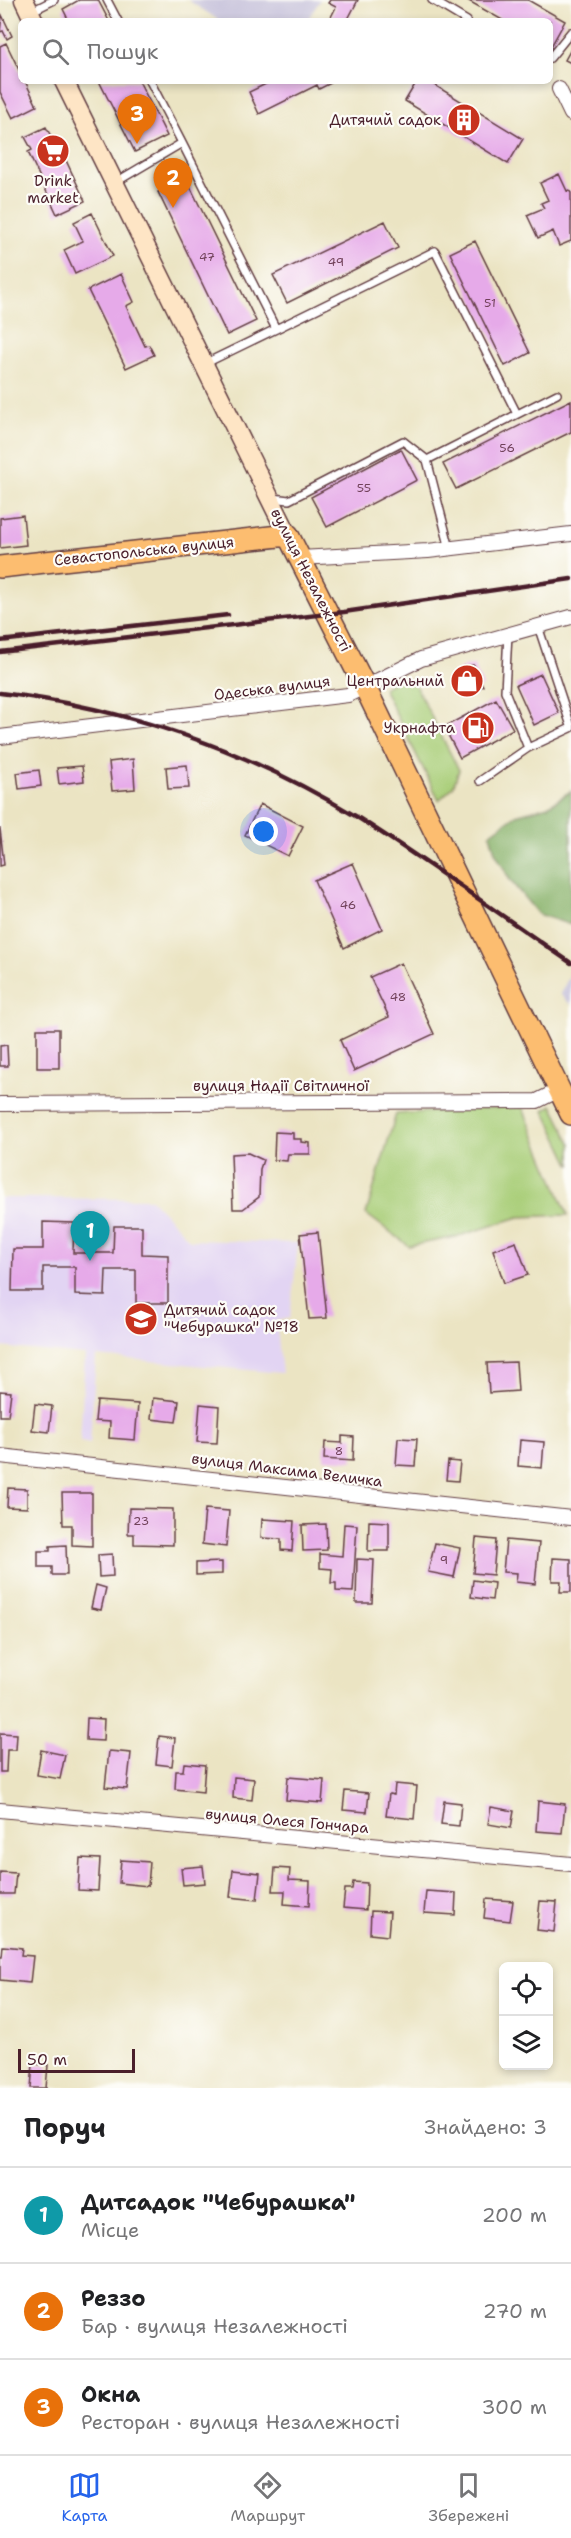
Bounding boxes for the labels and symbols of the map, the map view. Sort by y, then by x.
pin: 3 [118,94,156,144]
building icon: Дитячий садок [446,102,482,138]
place label: Дитячий садок [329,110,441,130]
supermarket icon: Drink market [35,133,71,169]
pin: 2 [154,158,192,208]
place label: Drink market [27,171,79,208]
house number: 47 [199,249,215,265]
house number: 49 [328,254,344,270]
house number: 51 [484,295,496,311]
house number: 56 [499,440,515,456]
house number: 55 [357,480,371,496]
street label: вулиця Незалежності [266,505,356,655]
street label: Севастопольська вулиця [53,532,235,570]
shop icon: Центральний [449,663,485,699]
street label: Одеська вулиця [213,671,331,705]
place label: Центральний [346,671,444,691]
fuel station icon: Укрнафта [460,710,496,746]
place label: Укрнафта [384,718,456,738]
your location [249,817,278,846]
house number: 46 [340,897,356,913]
house number: 48 [390,989,406,1005]
street label: вулиця Надії Світличної [193,1076,370,1096]
pin: 1 [70,1212,110,1261]
place label: Дитячий садок "Чебурашка" №18 [164,1300,299,1337]
school or university icon: Дитячий садок "Чебурашка" №18 [123,1301,159,1337]
house number: 8 [335,1443,343,1459]
street label: вулиця Максима Величка [190,1448,384,1492]
house number: 23 [133,1513,149,1529]
house number: 9 [440,1552,448,1568]
street label: вулиця Олеся Гончара [204,1804,370,1838]
scale bar [18,2046,135,2074]

